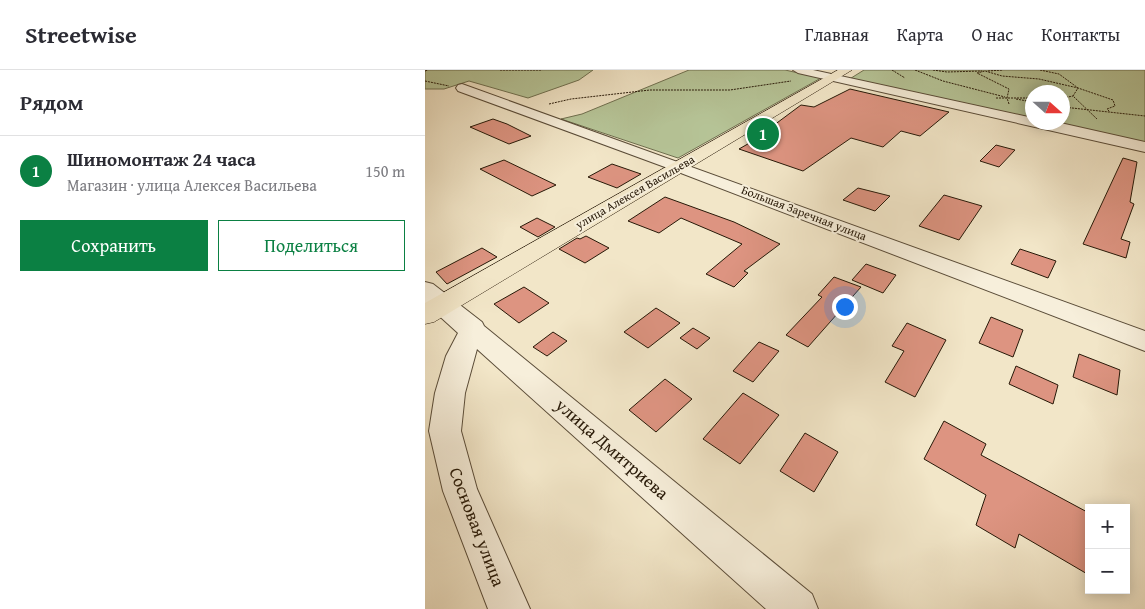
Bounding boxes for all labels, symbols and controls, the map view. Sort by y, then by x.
text: Streetwise [25,17,137,52]
text: Главная [805,21,869,48]
text: Карта [897,21,943,48]
text: О нас [971,21,1013,48]
text: Контакты [1041,21,1120,48]
north arrow [1025,85,1070,130]
text: Рядом [20,87,83,118]
pin: 1 [747,115,779,153]
text: Шиномонтаж 24 часа [67,145,256,173]
street label: улица Алексея Васильева [571,150,698,233]
text: 1 [32,159,40,183]
text: 150 m [365,159,405,183]
text: Магазин · улица Алексея Васильева [67,173,317,197]
street label: Большая Заречная улица [739,181,870,244]
button: Сохранить [20,220,208,271]
button: Поделиться [218,220,405,271]
your location [832,294,858,320]
street label: улица Дмитриева [549,391,675,506]
street label: Сосновая улица [442,463,513,591]
map controls [1085,504,1130,594]
button: + [1085,504,1130,549]
button: − [1085,549,1130,594]

